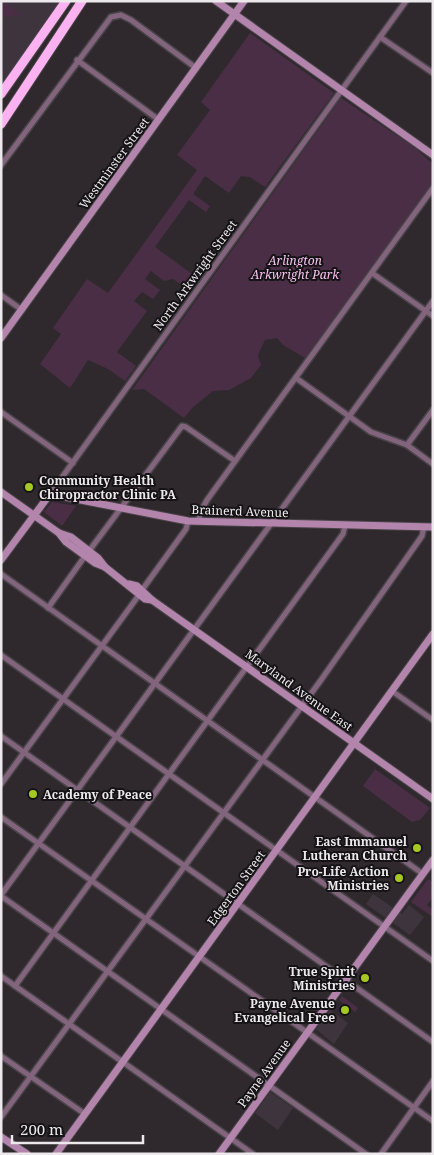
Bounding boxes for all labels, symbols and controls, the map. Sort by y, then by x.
street label: Westminster Street [75,114,153,212]
street label: North Arkwright Street [149,216,241,334]
park label: Arlington Arkwright Park [250,252,340,283]
place label: Community Health Chiropractor Clinic PA [39,472,177,503]
marker: Community Health Chiropractor Clinic PA [23,481,35,493]
street label: Brainerd Avenue [191,501,289,521]
street label: Maryland Avenue East [242,645,356,735]
place label: Academy of Peace [43,786,152,803]
marker: Academy of Peace [27,788,39,800]
place label: East Immanuel Lutheran Church [302,833,408,864]
marker: East Immanuel Lutheran Church [411,842,423,854]
street label: Edgerton Street [203,847,269,929]
place label: Pro-Life Action Ministries [297,863,389,894]
marker: Pro-Life Action Ministries [393,872,405,884]
place label: True Spirit Ministries [289,963,355,994]
marker: True Spirit Ministries [359,972,371,984]
place label: Payne Avenue Evangelical Free [234,995,335,1026]
marker: Payne Avenue Evangelical Free [339,1004,351,1016]
street label: Payne Avenue [233,1035,295,1111]
scale bar [12,1112,144,1144]
text: 200 m [20,1119,63,1139]

